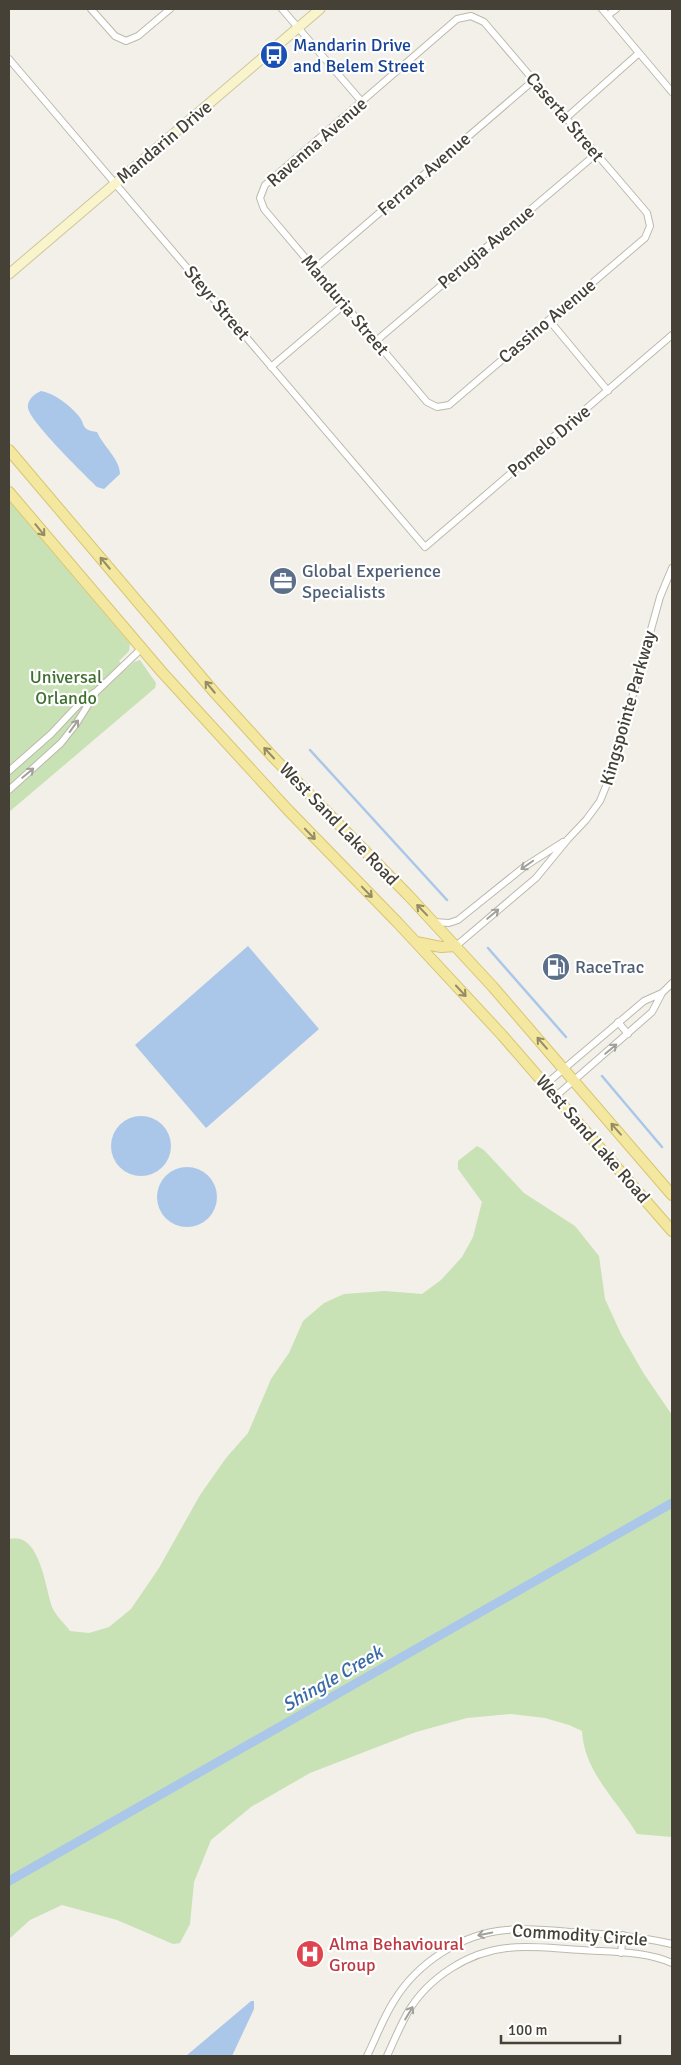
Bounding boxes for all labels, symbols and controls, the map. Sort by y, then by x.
place label: Mandarin Drive and Belem Street [293,34,425,77]
bus stop icon: Mandarin Drive and Belem Street [259,40,289,70]
street label: Caserta Street [521,68,609,166]
street label: Ravenna Avenue [262,93,372,191]
street label: Mandarin Drive [112,96,216,188]
street label: Ferrara Avenue [373,128,475,220]
street label: Perugia Avenue [433,200,539,294]
street label: Manduria Street [297,250,393,360]
street label: Steyr Street [179,261,255,345]
street label: Cassino Avenue [494,274,600,368]
street label: Pomelo Drive [503,400,595,482]
one-way arrow [34,523,45,536]
one-way arrow [100,557,111,570]
place label: Global Experience Specialists [302,560,441,603]
office icon: Global Experience Specialists [268,566,298,596]
street label: Kingspointe Parkway [595,627,661,788]
park label: Universal Orlando [30,666,102,709]
one-way arrow [204,681,216,694]
one-way arrow [69,719,79,733]
one-way arrow [263,746,275,759]
street label: West Sand Lake Road [275,758,403,890]
one-way arrow [21,768,34,779]
one-way arrow [304,828,316,840]
one-way arrow [520,860,534,870]
one-way arrow [361,886,373,898]
one-way arrow [416,904,428,916]
one-way arrow [486,908,499,919]
fuel station icon: RaceTrac [541,952,571,982]
place label: RaceTrac [575,956,644,978]
one-way arrow [455,985,467,997]
one-way arrow [537,1037,548,1050]
one-way arrow [605,1043,618,1054]
street label: West Sand Lake Road [531,1070,655,1208]
one-way arrow [610,1122,621,1135]
water label: Shingle Creek [278,1640,388,1717]
street label: Commodity Circle [511,1919,649,1951]
one-way arrow [478,1930,494,1939]
place label: Alma Behavioural Group [329,1933,464,1976]
hospital icon: Alma Behavioural Group [295,1939,325,1969]
one-way arrow [404,2006,414,2020]
scale bar [501,2012,620,2044]
text: 100 m [508,2021,548,2039]

